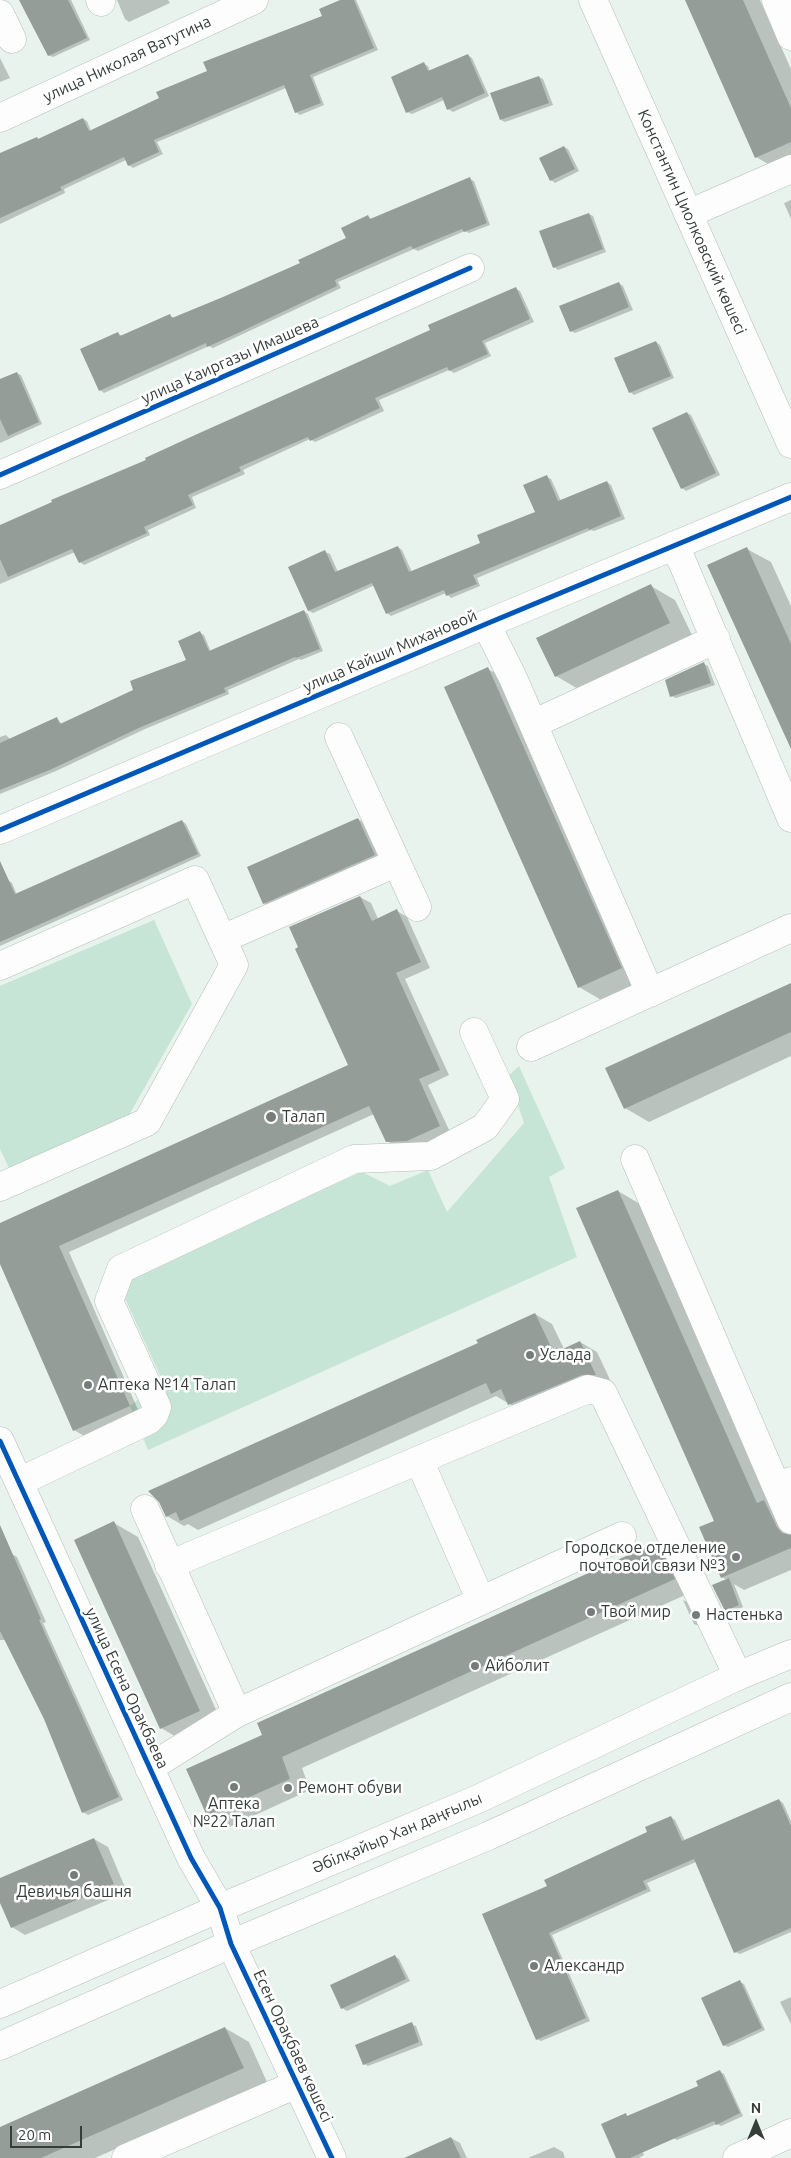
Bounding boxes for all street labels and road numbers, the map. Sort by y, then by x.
street label: улица Николая Ватутина [40,12,214,106]
street label: Константин Циолковский көшесі [634,106,750,338]
street label: улица Каиргазы Имашева [138,312,322,408]
street label: улица Кайши Михановой [300,606,480,696]
street label: улица Есена Оракбаева [81,1604,173,1772]
street label: Әбілқайыр Хан даңғылы [309,1788,485,1878]
street label: Есен Орақбаев көшесі [249,1967,337,2125]

